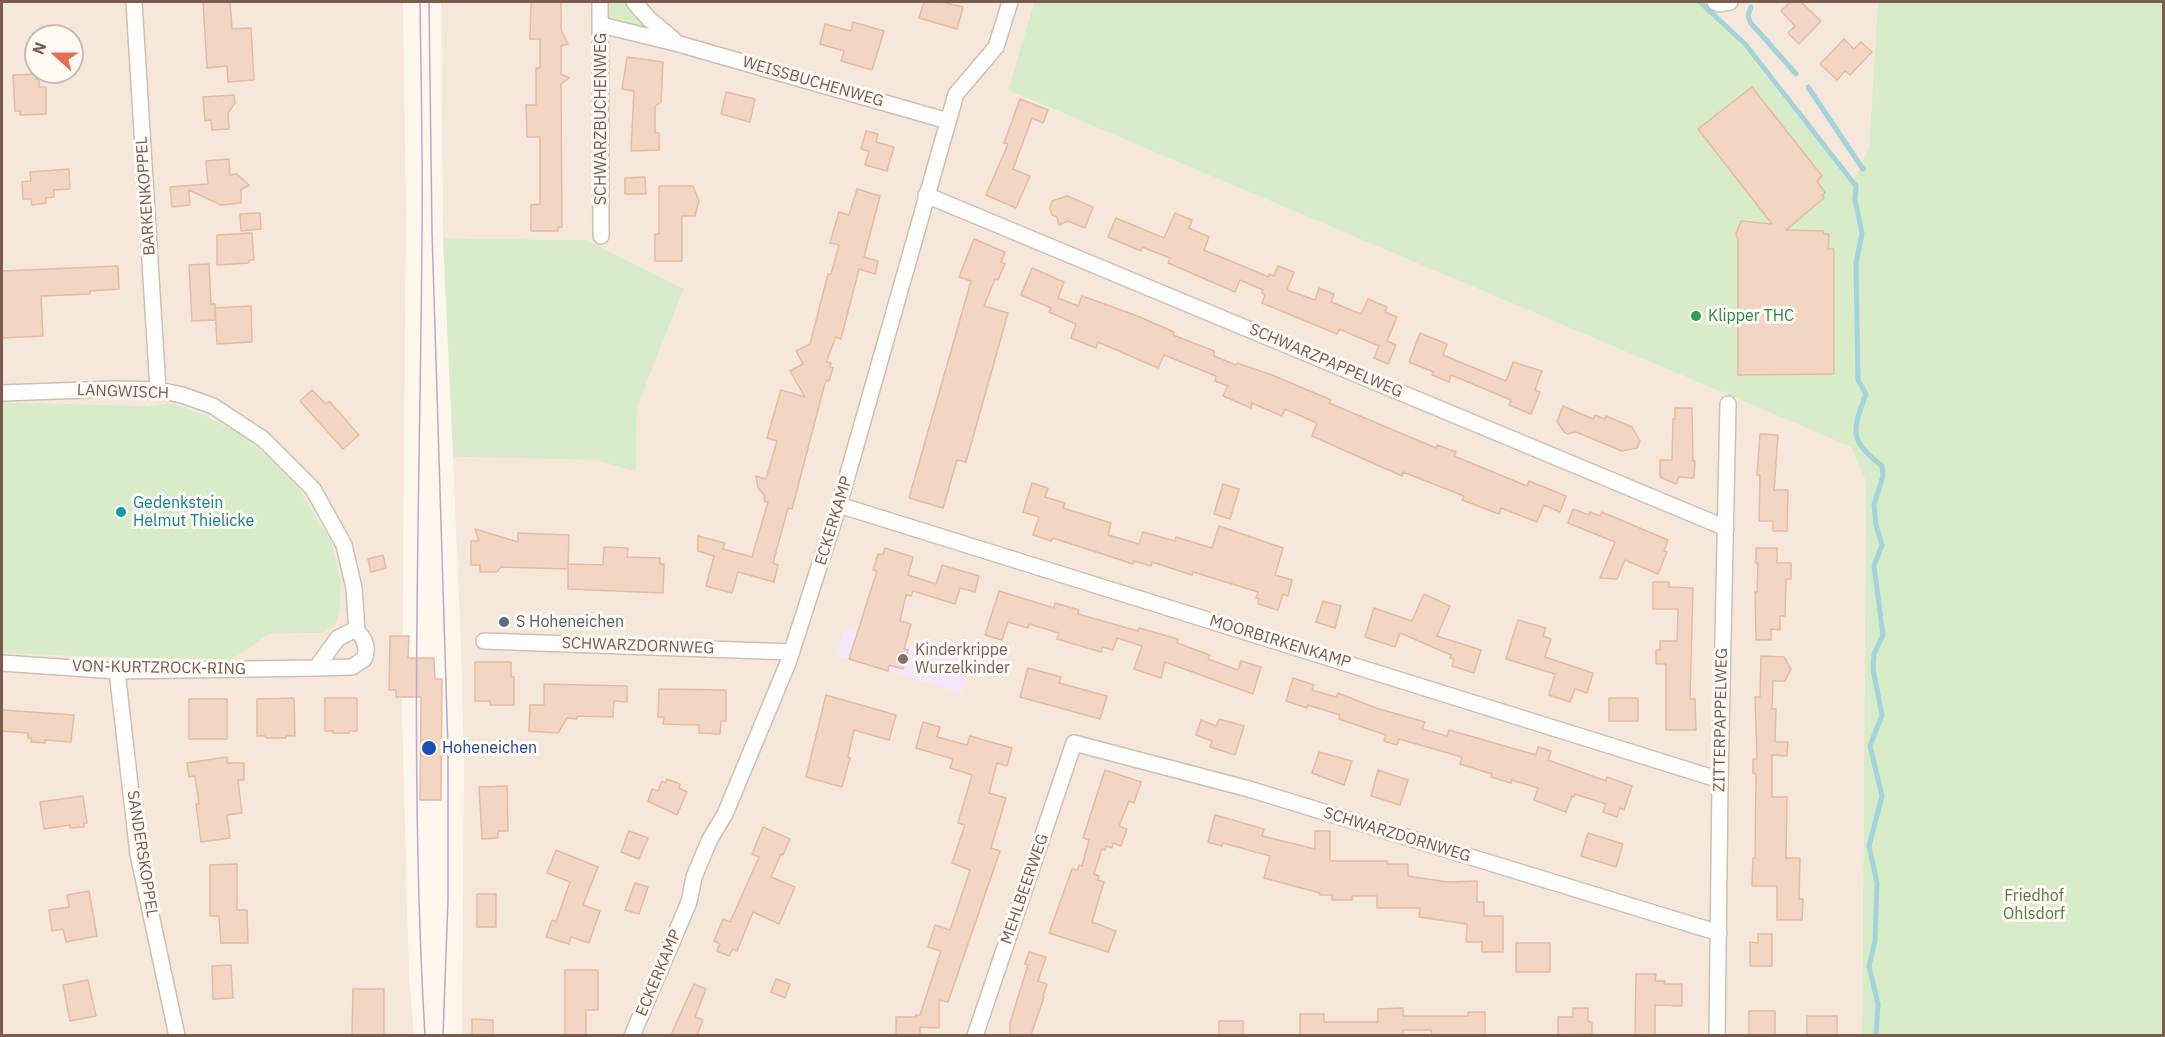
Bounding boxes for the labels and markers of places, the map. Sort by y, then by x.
place label: Klipper THC [1708,306,1794,326]
marker: Klipper THC [1689,309,1703,323]
place label: Gedenkstein Helmut Thielicke [133,493,254,531]
marker: Gedenkstein Helmut Thielicke [114,505,128,519]
place label: S Hoheneichen [516,612,624,632]
marker: S Hoheneichen [497,615,511,629]
place label: Kinderkrippe Wurzelkinder [915,640,1010,678]
marker: Kinderkrippe Wurzelkinder [896,652,910,666]
place label: Hoheneichen [442,738,537,758]
marker: Hoheneichen [420,739,438,757]

